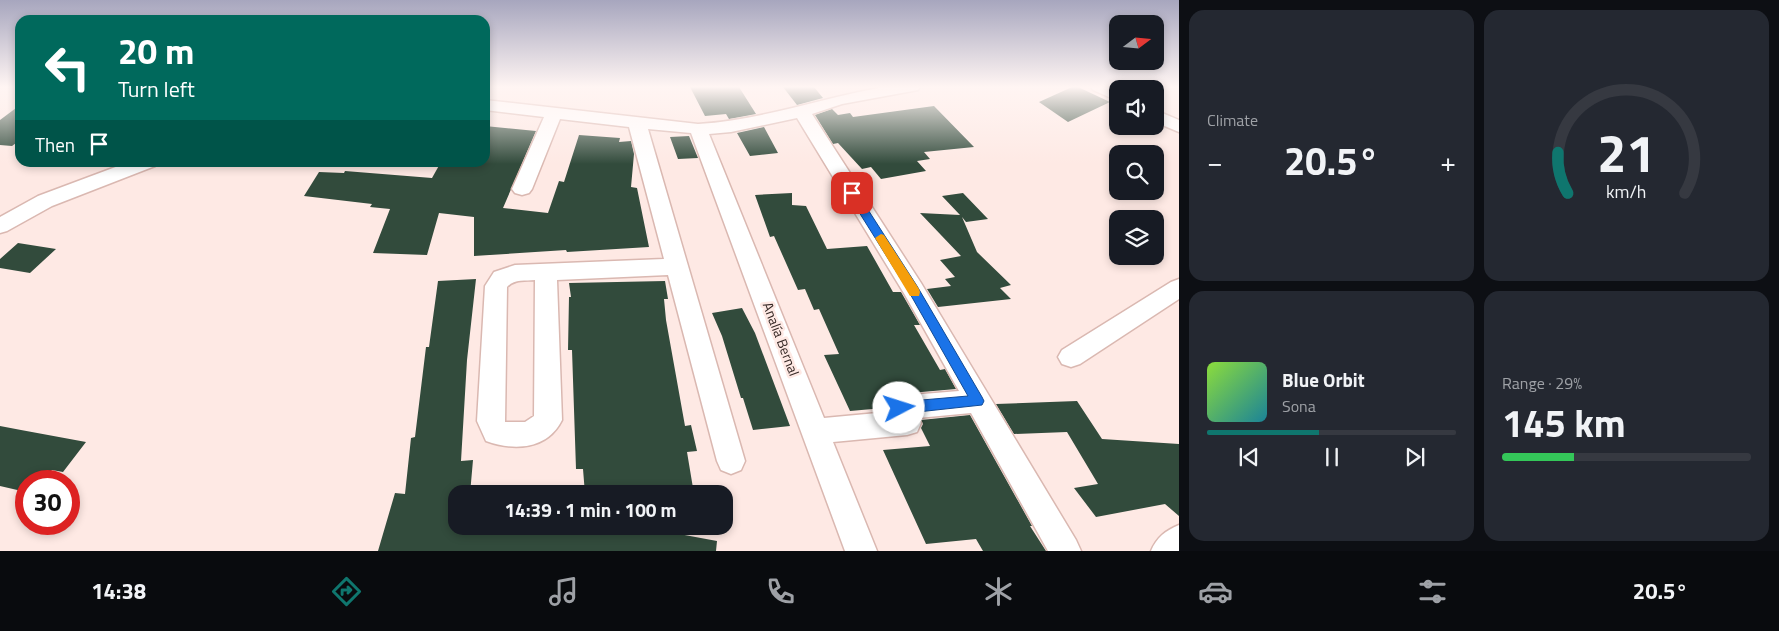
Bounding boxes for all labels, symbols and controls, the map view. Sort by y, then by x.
north arrow [1109,15,1164,70]
map controls [1109,15,1164,265]
text: 20 m [118,24,194,78]
icon: left [35,35,100,100]
text: Turn left [118,72,195,106]
button: sound [1109,80,1164,135]
text: Climate [1207,108,1258,132]
text: 21 [1597,113,1656,192]
text: Then [35,130,75,159]
icon: arrive [85,130,113,158]
text: 20.5° [1284,132,1379,190]
text: − [1207,140,1223,183]
text: + [1440,140,1456,183]
button: search [1109,145,1164,200]
pin [831,172,873,214]
text: km/h [1606,178,1647,205]
icon: arrive [838,179,866,207]
button: layers [1109,210,1164,265]
street label: Analía Bernal [758,299,805,379]
text: Blue Orbit [1282,365,1365,394]
text: Range · 29% [1502,371,1582,395]
position arrow [872,381,924,433]
text: Sona [1282,394,1316,418]
text: 145 km [1502,394,1626,452]
icon: previous [1235,443,1263,471]
icon: pause [1318,443,1346,471]
icon: next [1401,443,1429,471]
speed limit sign: 30 [15,470,80,535]
text: 14:39 · 1 min · 100 m [504,495,677,524]
text: 14:38 [91,574,146,608]
icon: directions [329,574,364,609]
icon: music [546,574,581,609]
icon: phone [763,574,798,609]
icon: climate [981,574,1016,609]
icon: car [1198,574,1233,609]
icon: filters [1415,574,1450,609]
text: 20.5° [1633,574,1688,608]

